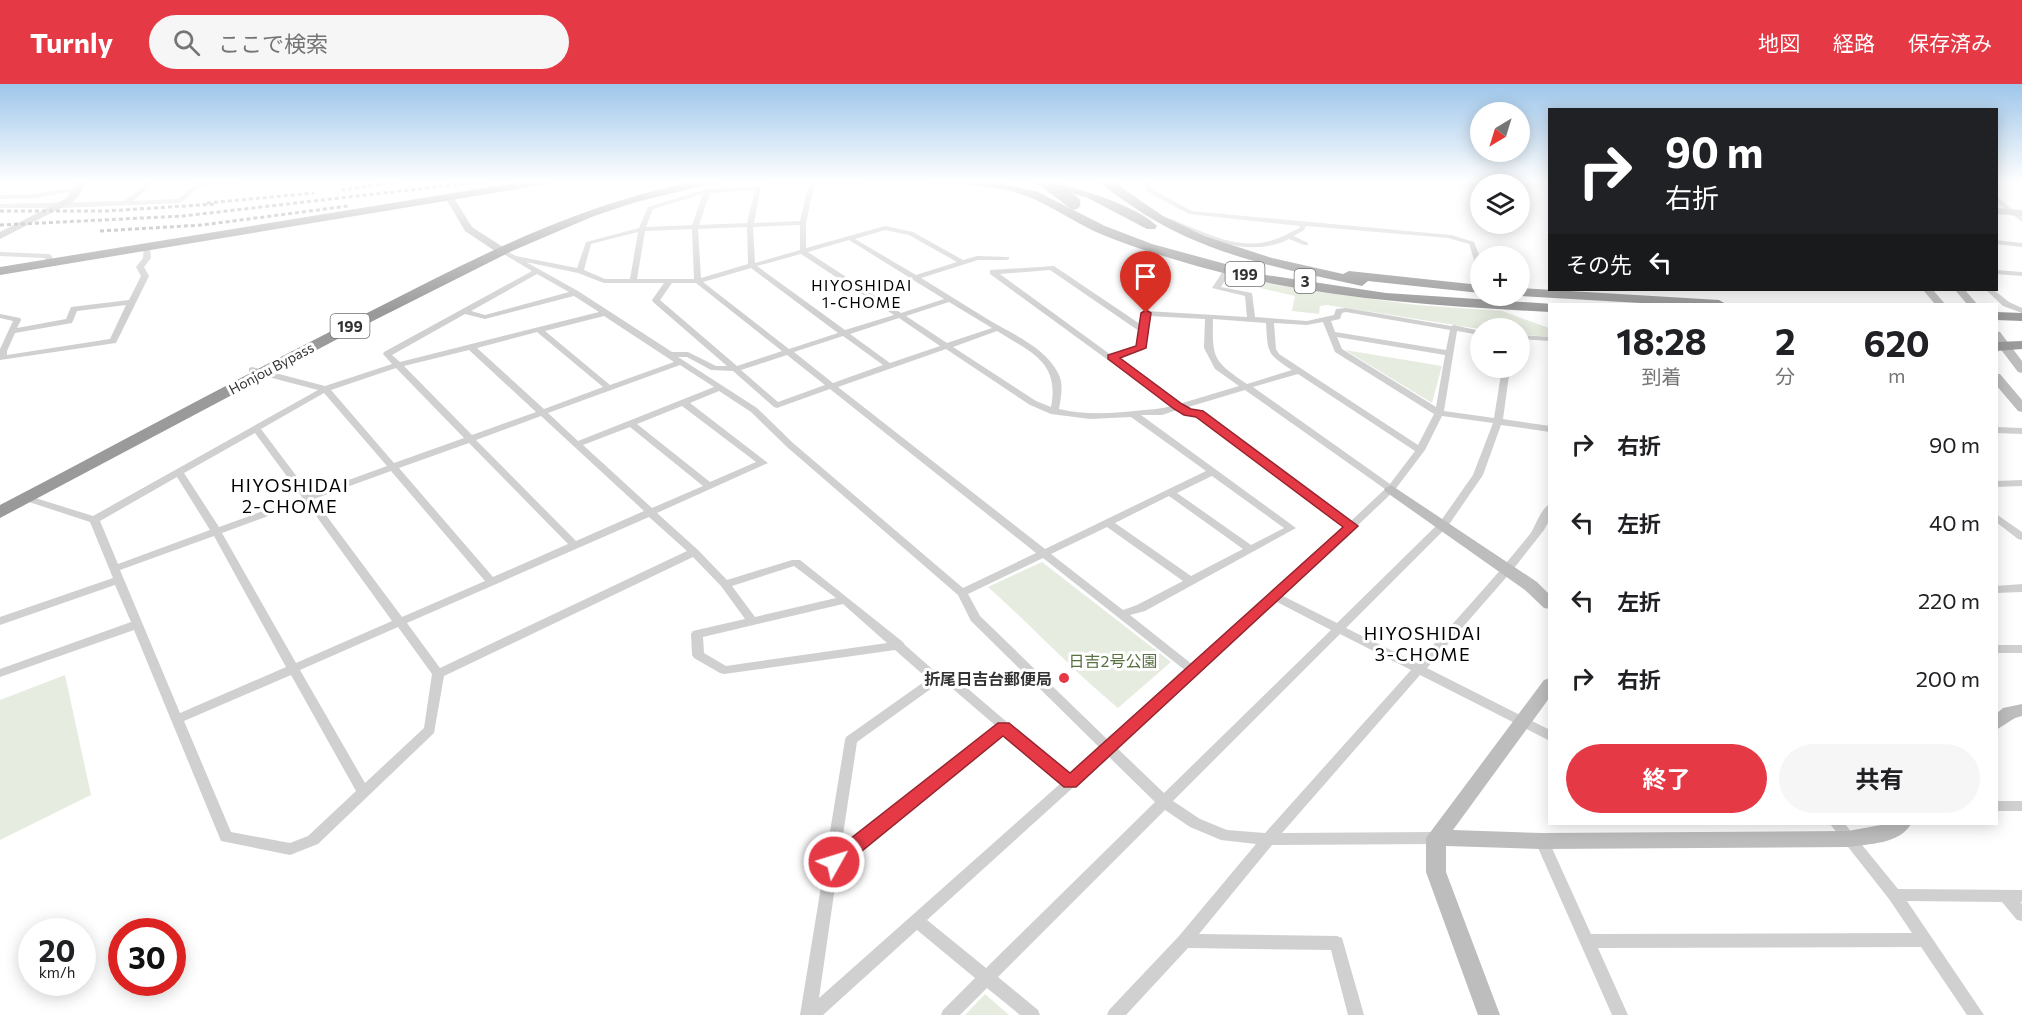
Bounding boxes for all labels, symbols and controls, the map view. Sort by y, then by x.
search box [149,15,569,69]
text: Turnly [30,25,113,59]
icon: search [170,26,203,59]
text: ここで検索 [218,30,328,57]
text: 地図 [1758,30,1800,55]
text: 経路 [1833,30,1875,55]
text: 保存済み [1908,30,1992,55]
north arrow [1470,102,1530,162]
map controls [1470,102,1530,378]
text: 90 m [1665,125,1764,177]
icon: right [1566,132,1644,210]
button: layers [1470,174,1530,234]
text: 右折 [1665,181,1719,214]
button: + [1470,246,1530,306]
icon: left [1644,246,1677,279]
pin [1120,251,1171,313]
text: その先 [1566,251,1632,278]
icon: arrive [1129,260,1162,293]
road number: 199 [1226,262,1264,286]
road number: 3 [1294,269,1316,293]
district label: HIYOSHIDAI 1-CHOME [811,276,913,311]
road number: 199 [330,314,370,338]
button: − [1470,318,1530,378]
text: 18:28 [1616,318,1707,362]
text: 2 [1775,318,1795,362]
text: 620 [1864,320,1930,364]
street label: Honjou Bypass [226,338,316,398]
text: m [1888,363,1905,387]
text: 到着 [1641,364,1681,388]
text: 分 [1775,364,1795,388]
icon: right [1566,428,1599,461]
text: 90 m [1929,431,1980,458]
text: 右折 [1617,432,1661,459]
district label: HIYOSHIDAI 2-CHOME [231,474,349,517]
icon: left [1566,506,1599,539]
text: 40 m [1929,509,1980,536]
text: 左折 [1617,510,1661,537]
icon: left [1566,584,1599,617]
text: 220 m [1918,587,1980,614]
text: 左折 [1617,588,1661,615]
district label: HIYOSHIDAI 3-CHOME [1364,622,1482,665]
park label: 日吉2号公園 [1069,651,1157,670]
icon: right [1566,662,1599,695]
text: 200 m [1916,665,1980,692]
text: 右折 [1617,666,1661,693]
place label: 折尾日吉台郵便局 [924,669,1052,688]
marker: 折尾日吉台郵便局 [1057,671,1071,685]
button: 終了 [1566,744,1767,813]
button: 共有 [1779,744,1980,813]
position arrow [802,830,866,894]
speed limit sign: 30 [108,918,186,996]
text: 20 [39,931,75,968]
text: km/h [39,963,75,981]

